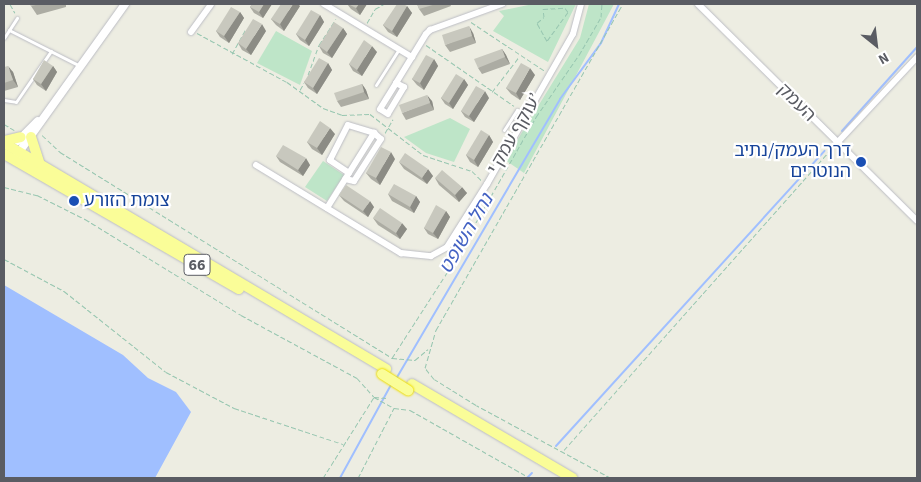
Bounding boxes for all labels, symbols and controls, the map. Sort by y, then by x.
north arrow [851,20,901,70]
text: N [874,47,892,69]
street label: העמק [772,79,820,127]
street label: עוקף עמק י’ [483,90,547,178]
place label: דרך העמק/נתיב הנוטרים [735,141,851,183]
marker: דרך העמק/נתיב הנוטרים [855,156,867,168]
place label: צומת הזורע [84,190,170,212]
water label: נחל השופט [435,190,499,278]
marker: צומת הזורע [68,195,80,207]
road number: 66 [183,252,211,278]

